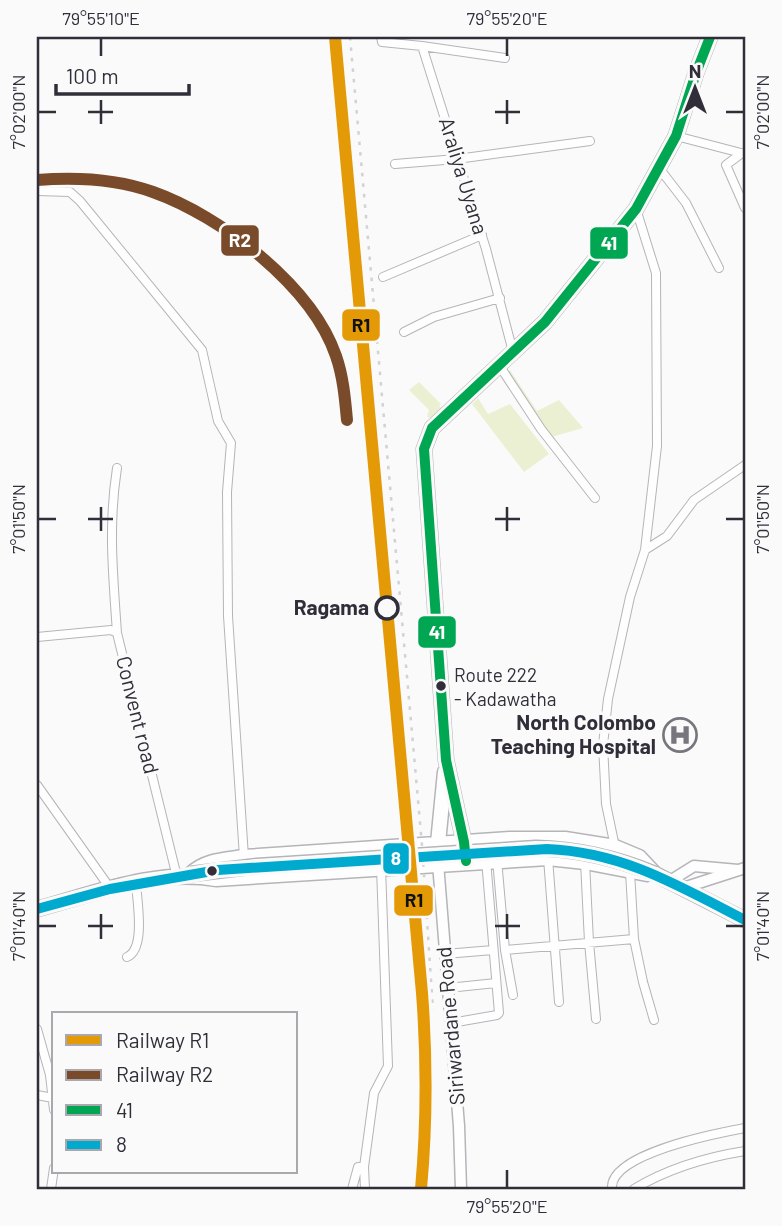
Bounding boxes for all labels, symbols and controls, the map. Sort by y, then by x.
text: 79°55'10"E [62,7,140,29]
text: 79°55'20"E [466,7,548,29]
scale bar [56,52,189,96]
north arrow [660,52,730,122]
text: N [689,59,701,82]
text: 100 m [66,63,119,88]
text: 7°02'00"N [7,75,29,149]
text: 7°02'00"N [751,75,773,149]
street label: Araliya Uyana [435,114,494,237]
line badge: R2 [220,224,260,257]
line badge: 41 [589,226,629,260]
text: R2 [229,228,251,251]
text: 41 [601,231,617,254]
line badge: R1 [341,308,381,342]
text: R1 [352,313,370,336]
text: 7°01'50"N [7,484,29,554]
text: 7°01'50"N [751,484,773,554]
place label: Ragama [294,594,369,619]
marker: Ragama [375,596,399,620]
line badge: 41 [417,615,457,649]
text: 41 [429,620,445,643]
street label: Convent road [112,653,165,776]
place label: Route 222 - Kadawatha [454,663,557,710]
marker: Route 222 - Kadawatha [434,679,448,693]
place label: North Colombo Teaching Hospital [491,709,656,758]
hospital icon: North Colombo Teaching Hospital [661,716,699,754]
line badge: 8 [382,842,410,875]
text: 8 [391,846,401,869]
unlabelled marker [205,864,219,878]
line badge: R1 [393,884,434,917]
text: R1 [405,888,423,911]
text: 7°01'40"N [7,891,29,961]
text: 7°01'40"N [751,891,773,961]
street label: Siriwardane Road [430,946,469,1106]
legend [52,1012,298,1174]
text: Railway R1 [116,1027,209,1052]
text: Railway R2 [116,1061,213,1086]
text: 41 [116,1097,133,1122]
text: 8 [116,1131,127,1156]
text: 79°55'20"E [466,1195,548,1217]

